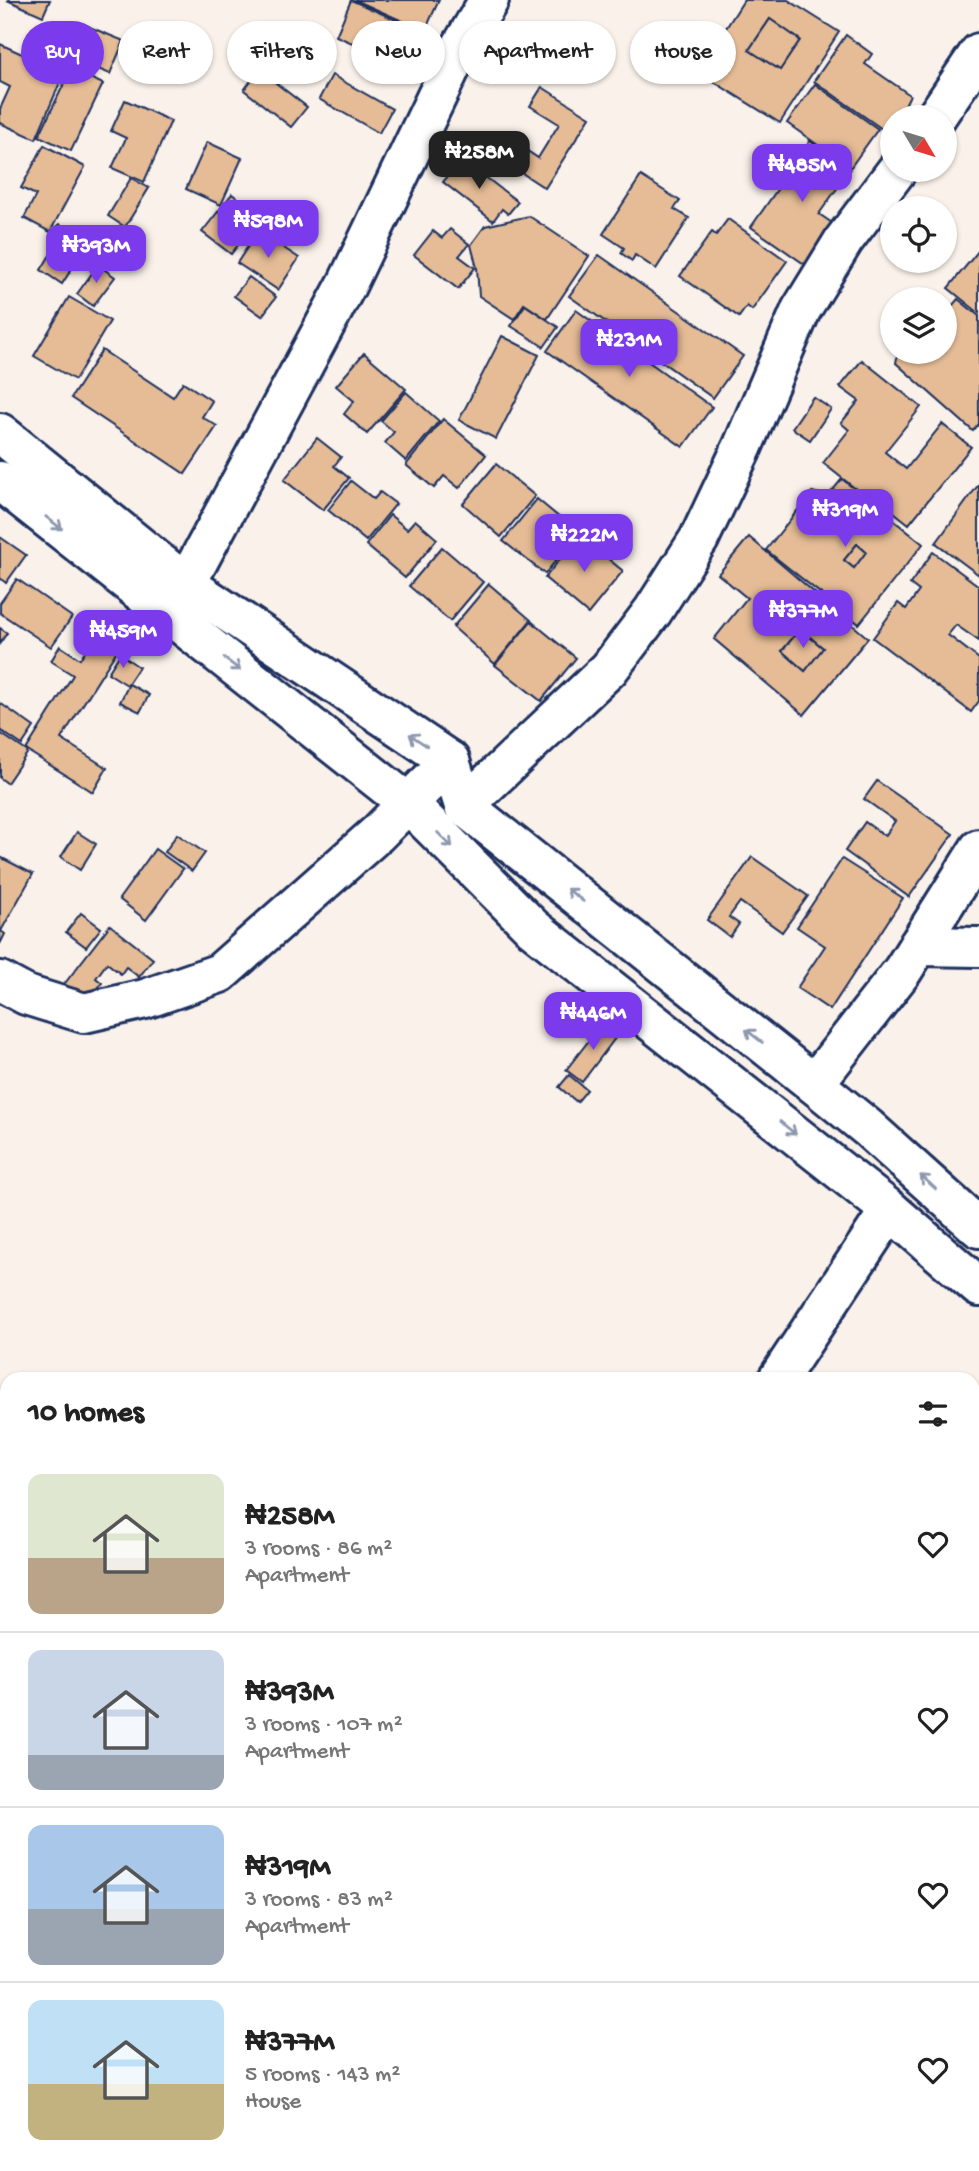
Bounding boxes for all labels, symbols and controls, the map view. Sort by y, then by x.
chip: Buy [21,21,104,84]
chip: Rent [118,21,213,84]
chip: Filters [227,21,337,84]
chip: New [351,21,445,84]
chip: Apartment [459,21,616,84]
chip: House [630,21,736,84]
north arrow [880,105,957,182]
map controls [880,105,957,364]
pin: ₦258M [430,132,528,191]
text: ₦258M [445,140,513,167]
pin: ₦485M [753,144,851,204]
text: ₦485M [768,153,836,180]
button: locate [880,196,957,273]
pin: ₦598M [219,201,317,260]
text: ₦598M [234,209,302,236]
pin: ₦393M [47,226,145,285]
text: ₦393M [62,234,130,261]
button: layers [880,287,957,364]
pin: ₦231M [580,320,678,379]
text: ₦231M [596,328,662,355]
pin: ₦319M [796,490,894,549]
text: ₦319M [812,498,878,525]
pin: ₦222M [535,514,633,574]
one-way arrow [44,516,62,531]
text: ₦222M [551,523,617,550]
pin: ₦377M [754,590,852,650]
text: ₦377M [769,599,837,626]
pin: ₦459M [74,610,172,670]
text: ₦459M [89,619,157,646]
one-way arrow [222,657,241,672]
one-way arrow [409,733,428,747]
one-way arrow [436,831,453,848]
one-way arrow [567,887,585,903]
pin: ₦446M [544,992,642,1052]
text: ₦446M [560,1001,626,1028]
one-way arrow [745,1029,763,1044]
one-way arrow [778,1120,796,1136]
one-way arrow [920,1174,937,1191]
icon: filters [914,1395,952,1433]
text: 10 homes [28,1397,144,1432]
text: ₦258M [245,1501,334,1536]
icon: home [84,1502,168,1586]
icon: heart [914,1525,952,1563]
text: 3 rooms · 86 m² [245,1536,392,1563]
text: Apartment [245,1563,349,1590]
text: ₦393M [245,1677,334,1712]
icon: home [84,1678,168,1762]
icon: heart [914,1701,952,1739]
text: 3 rooms · 107 m² [245,1712,403,1739]
text: Apartment [245,1739,349,1766]
text: ₦319M [245,1852,330,1887]
icon: home [84,1853,168,1937]
icon: heart [914,1876,952,1914]
text: 3 rooms · 83 m² [245,1887,393,1914]
text: Apartment [245,1914,349,1941]
text: ₦377M [245,2027,334,2062]
icon: home [84,2028,168,2112]
icon: heart [914,2051,952,2089]
text: 5 rooms · 143 m² [245,2062,400,2089]
text: House [245,2089,301,2116]

